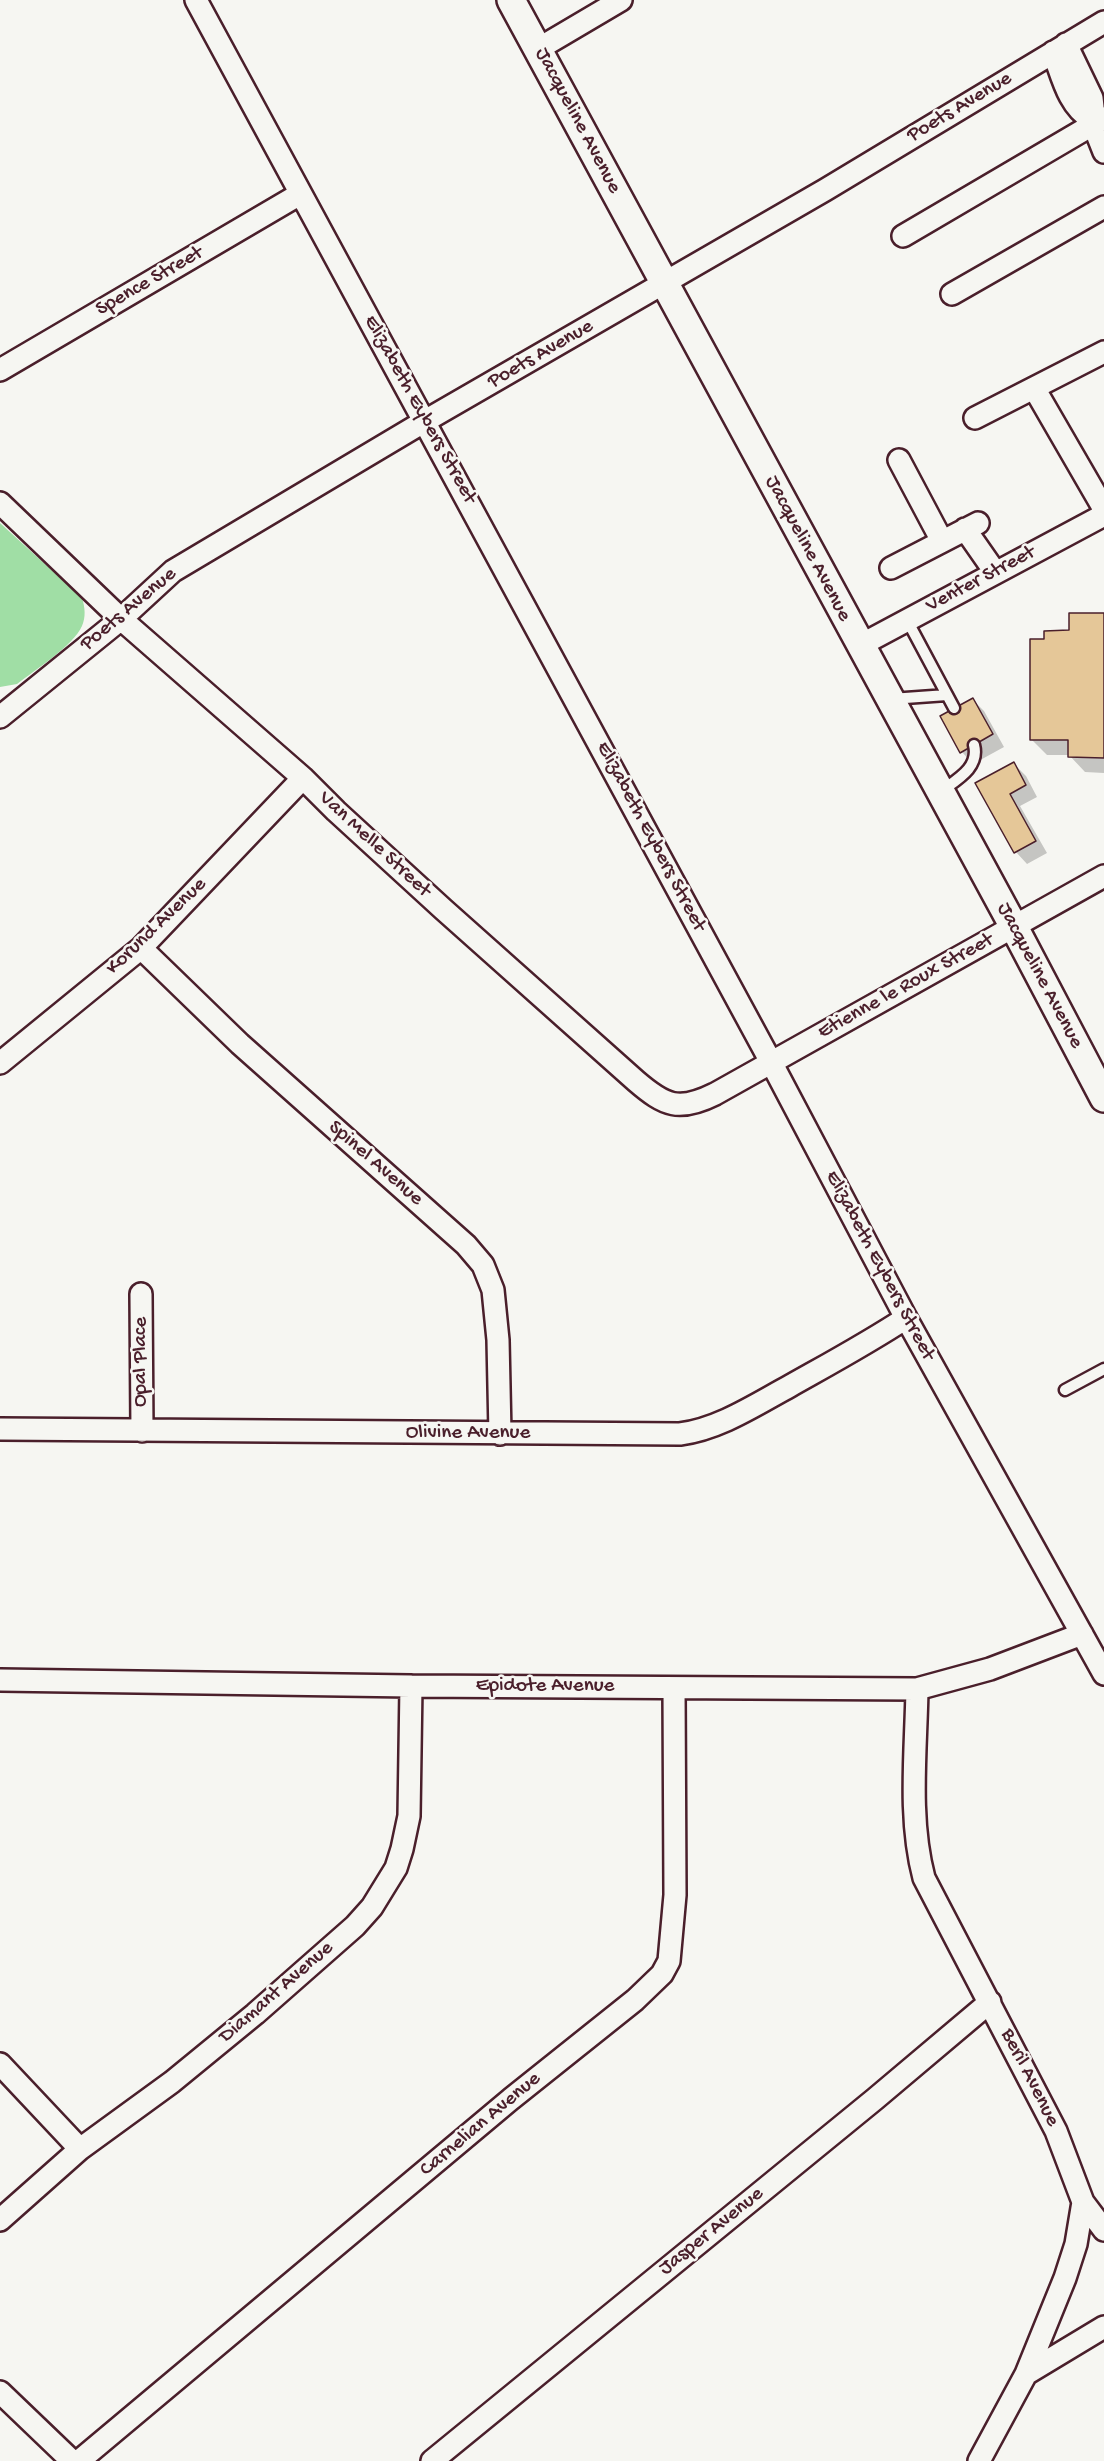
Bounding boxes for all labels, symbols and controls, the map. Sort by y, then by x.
street label: Jacqueline Avenue [528,44,626,198]
street label: Poets Avenue [903,67,1017,149]
street label: Spence Street [92,241,208,323]
street label: Elizabeth Eybers Street [357,311,481,509]
street label: Poets Avenue [484,315,598,395]
street label: Jacqueline Avenue [758,472,856,626]
street label: Venter Street [922,541,1040,619]
street label: Poets Avenue [76,563,182,657]
street label: Elizabeth Eybers Street [589,738,711,936]
street label: Van Melle Street [312,786,436,904]
street label: Korund Avenue [101,873,213,981]
street label: Jacqueline Avenue [990,899,1088,1053]
street label: Etienne le Roux Street [814,928,998,1046]
street label: Spinel Avenue [322,1116,428,1212]
street label: Elizabeth Eybers Street [818,1167,940,1365]
street label: Opal Place [129,1317,155,1407]
street label: Olivine Avenue [406,1421,530,1447]
street label: Epidote Avenue [476,1674,614,1700]
street label: Diamant Avenue [215,1937,339,2049]
street label: Beril Avenue [994,2025,1064,2131]
street label: Carnelian Avenue [415,2067,547,2183]
street label: Jasper Avenue [655,2182,769,2282]

